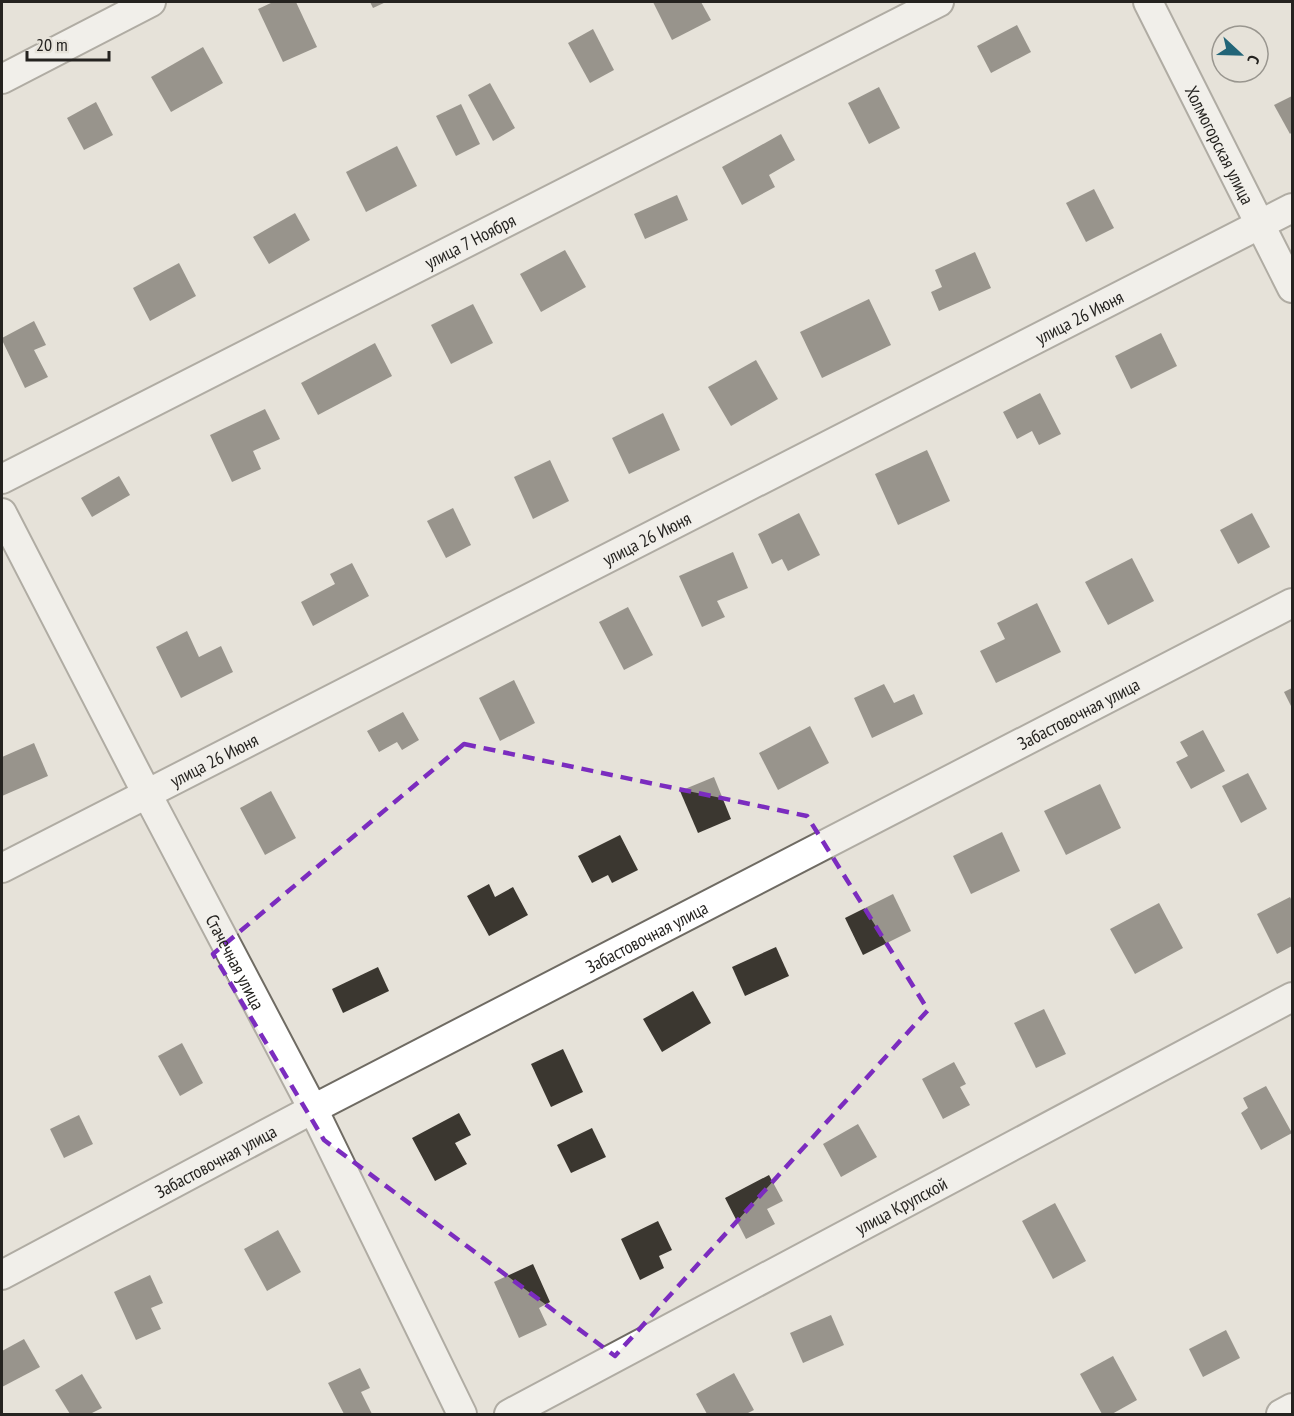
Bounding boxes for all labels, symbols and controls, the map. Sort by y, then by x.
scale bar [27,24,110,62]
north arrow [1210,24,1270,84]
text: 20 m [36,33,68,56]
text: С [1243,52,1265,67]
street label: Холмогорская улица [1181,82,1259,208]
street label: улица 7 Ноября [421,208,519,274]
street label: улица 26 Июня [1031,285,1127,349]
street label: улица 26 Июня [599,506,694,570]
street label: Забастовочная улица [1013,672,1143,755]
street label: улица 26 Июня [166,728,262,792]
street label: Забастовочная улица [582,896,712,978]
street label: Стачечная улица [201,910,270,1014]
street label: Забастовочная улица [151,1119,280,1203]
street label: улица Крупской [851,1171,951,1239]

